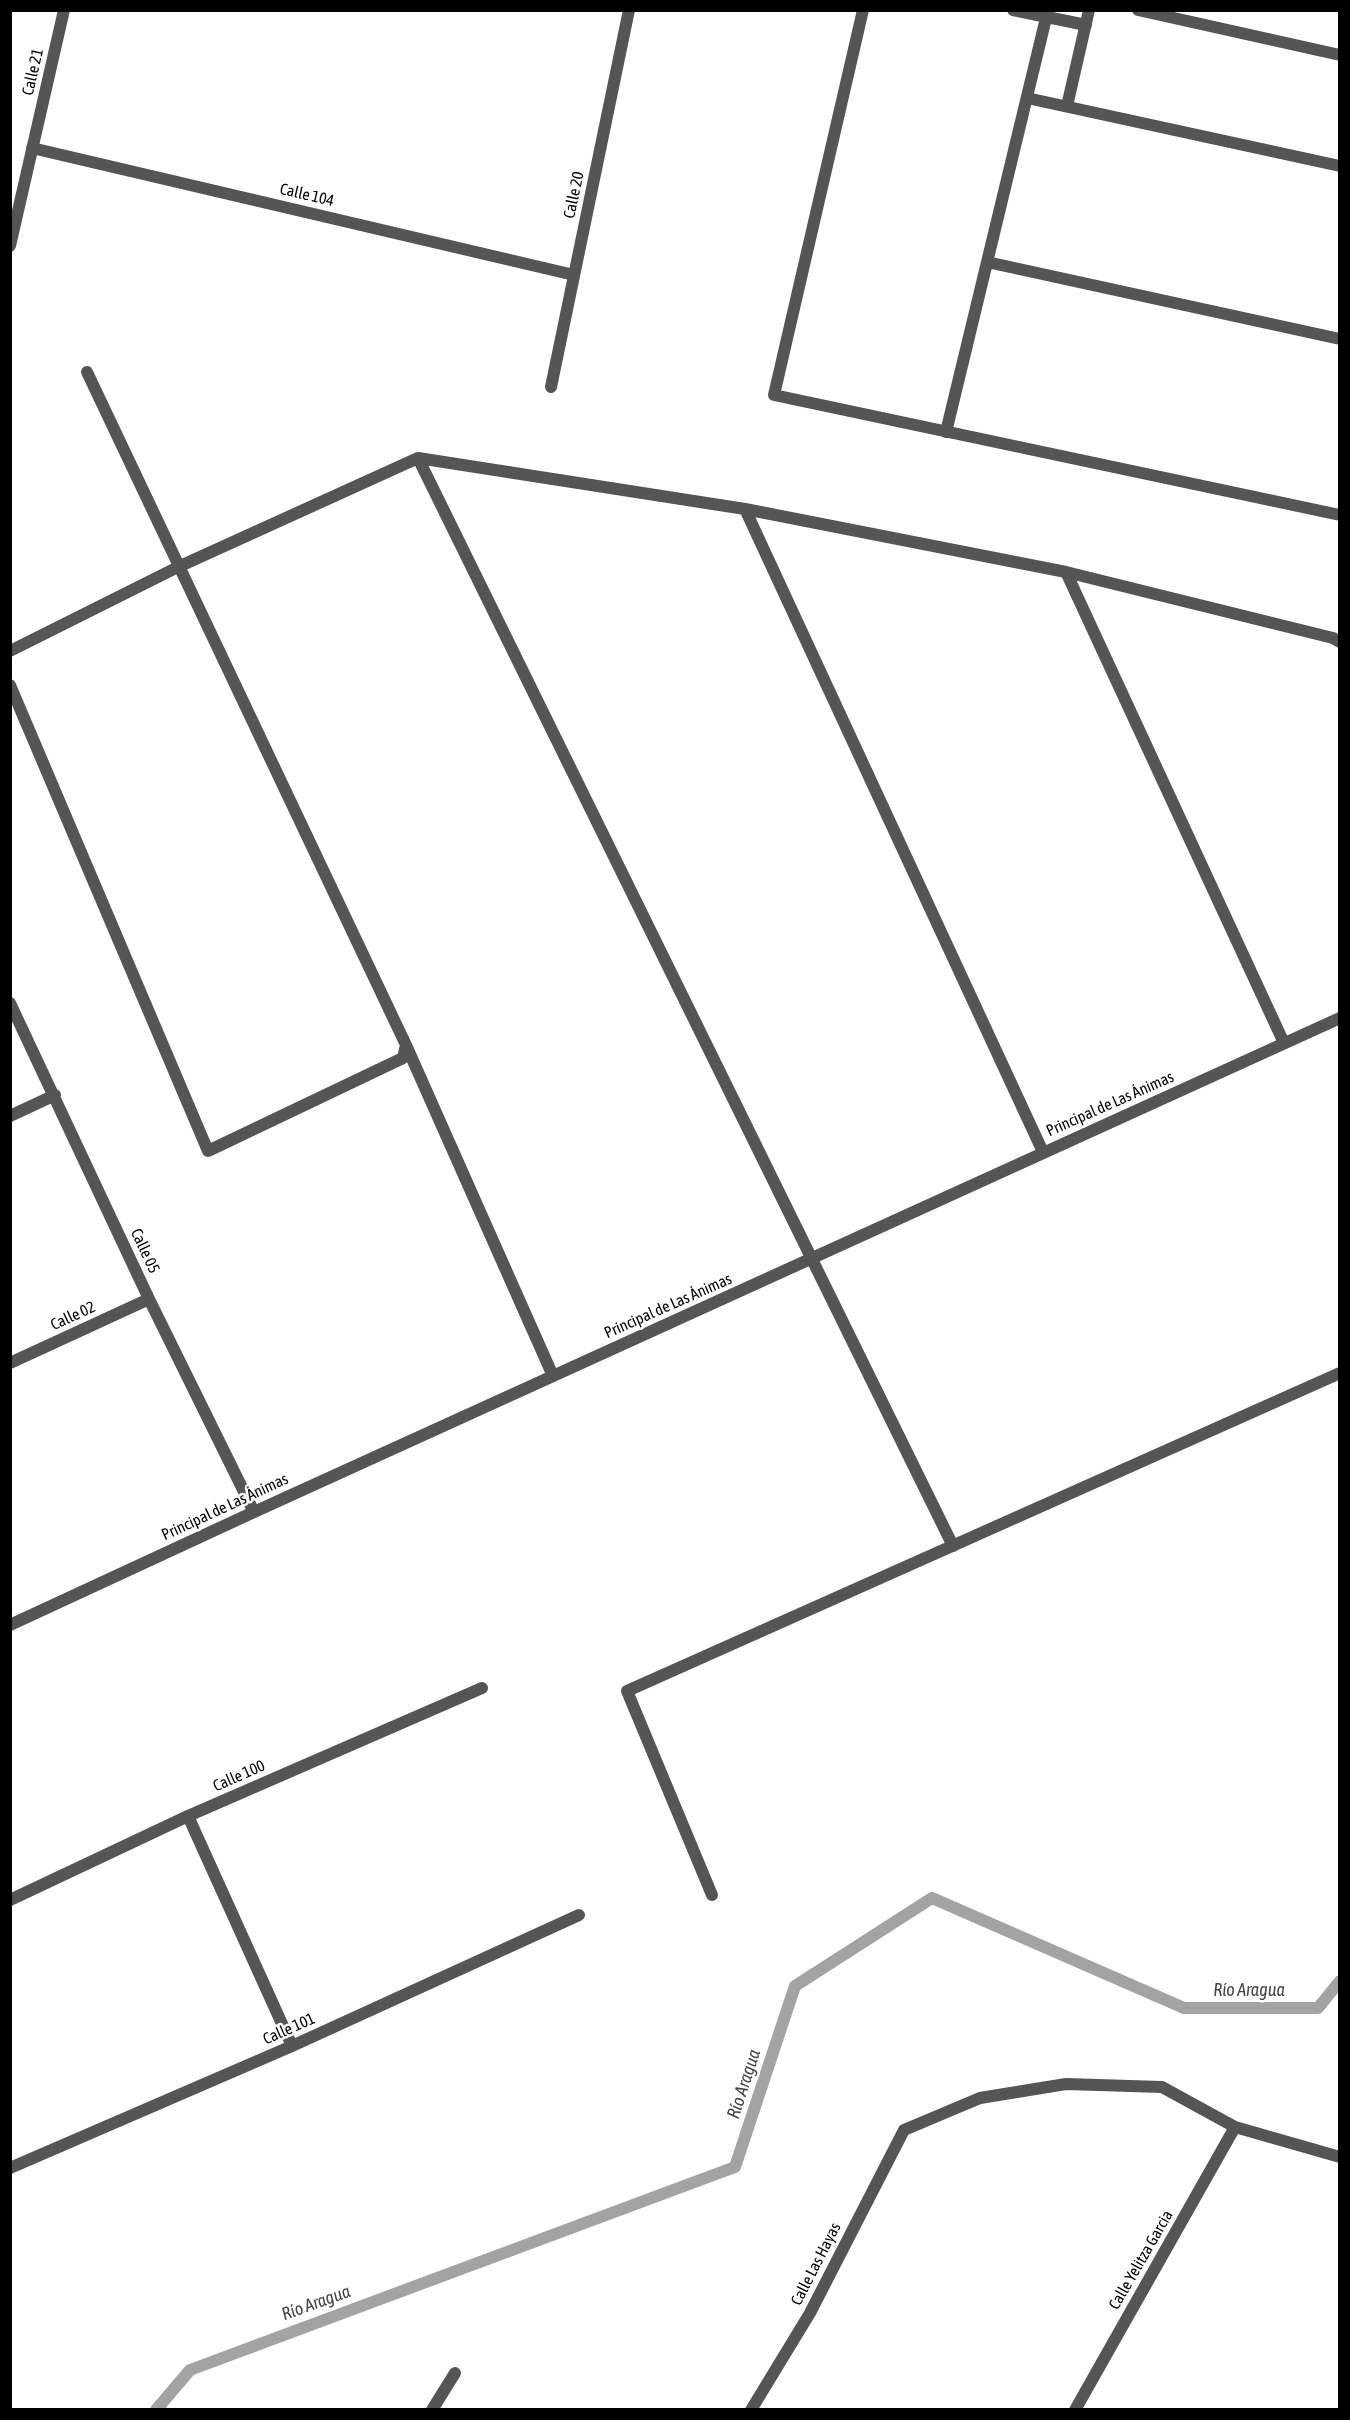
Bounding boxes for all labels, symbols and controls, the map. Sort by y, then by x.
street label: Calle 21 [18,47,48,97]
street label: Calle 20 [560,170,588,220]
street label: Calle 104 [278,179,336,211]
street label: Principal de Las Ánimas [1043,1067,1177,1141]
street label: Calle 05 [126,1225,164,1277]
street label: Principal de Las Ánimas [601,1269,735,1343]
street label: Calle 02 [47,1297,99,1335]
street label: Principal de Las Ánimas [159,1469,291,1545]
street label: Calle 100 [210,1756,268,1796]
water label: Río Aragua [1213,1979,1285,2001]
street label: Calle 101 [260,2009,318,2049]
water label: Río Aragua [723,2047,765,2121]
street label: Calle Yelitza Garcia [1105,2207,1177,2313]
street label: Calle Las Hayas [787,2219,845,2309]
water label: Río Aragua [279,2281,353,2325]

